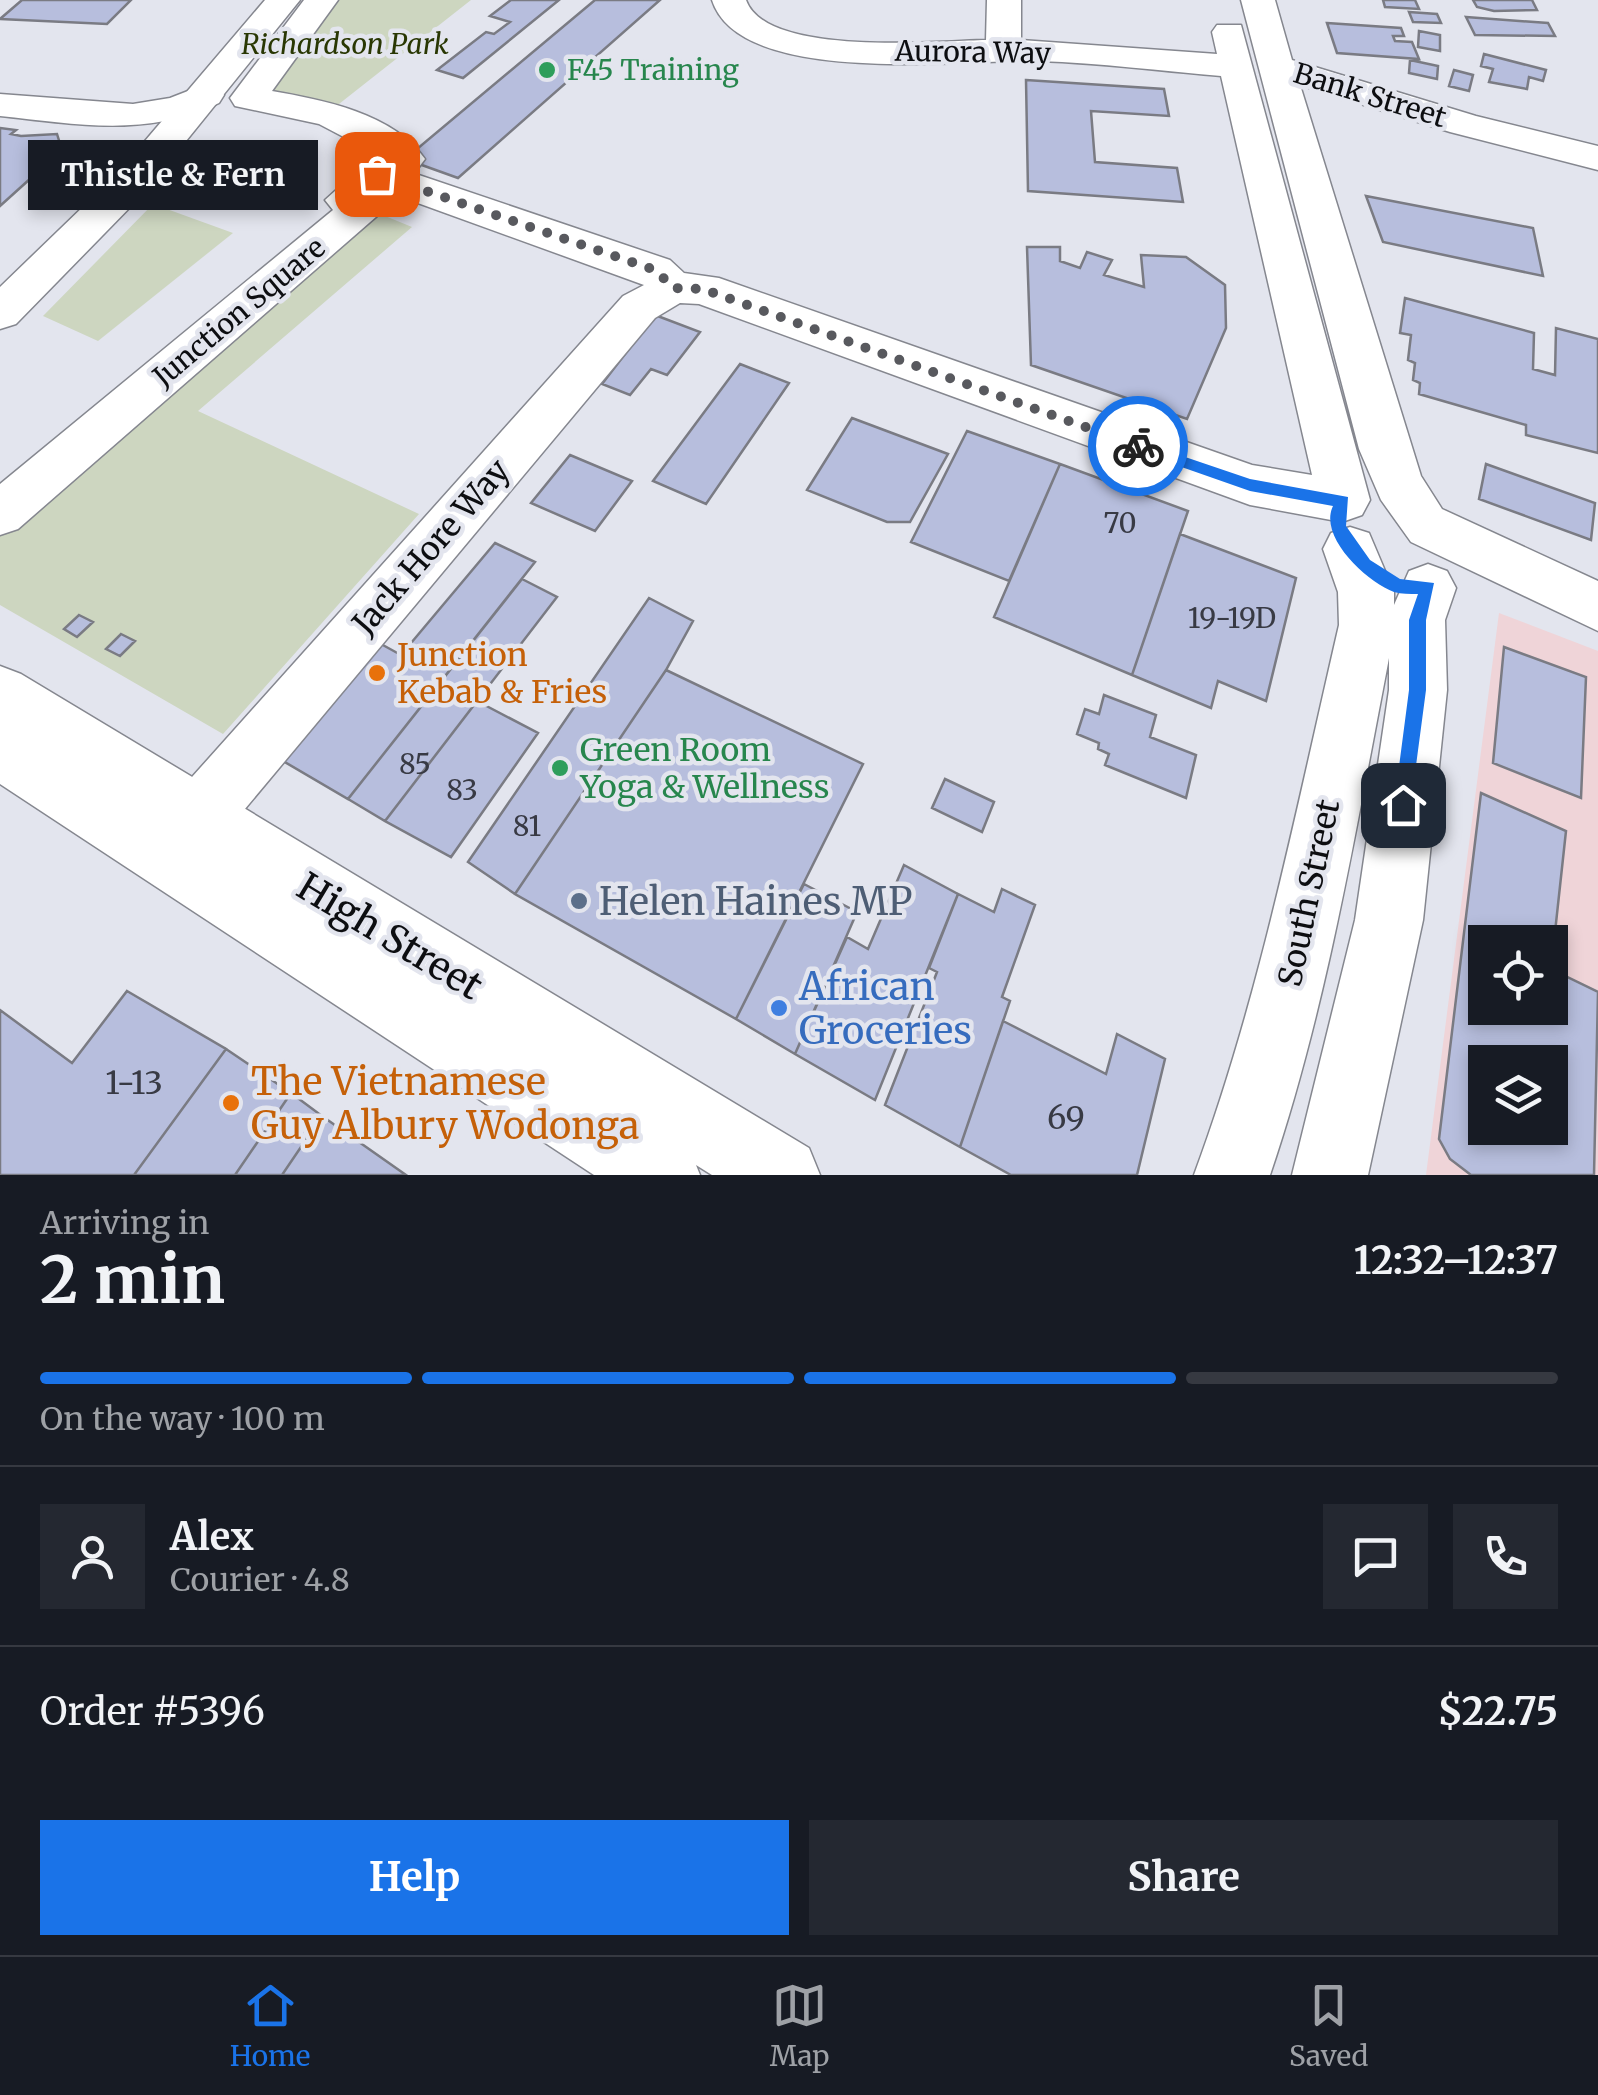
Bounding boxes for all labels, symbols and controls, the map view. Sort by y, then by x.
park label: Richardson Park [241,26,449,62]
street label: Aurora Way [894,33,1052,71]
place label: F45 Training [567,52,739,88]
street label: Bank Street [1289,55,1451,135]
marker: F45 Training [536,59,558,81]
pin [335,132,420,217]
callout: Thistle & Fern [27,139,317,209]
icon: bag [350,147,405,202]
text: Thistle & Fern [61,155,285,195]
street label: Junction Square [145,230,332,395]
courier [1088,396,1188,496]
icon: bike [1111,419,1166,474]
street label: Jack Hore Way [343,451,518,644]
house number: 70 [1103,505,1137,541]
house number: 19-19D [1188,600,1276,636]
place label: Junction Kebab & Fries [396,635,607,712]
marker: Junction Kebab & Fries [366,662,388,684]
place label: Green Room Yoga & Wellness [579,730,829,807]
house number: 85 [399,746,431,782]
marker: Green Room Yoga & Wellness [549,757,571,779]
pin [1361,763,1446,848]
house number: 83 [446,772,478,808]
icon: home [1376,778,1431,833]
street label: South Street [1270,795,1348,990]
house number: 81 [513,808,541,844]
street label: High Street [288,862,491,1011]
place label: Helen Haines MP [599,878,912,925]
marker: Helen Haines MP [568,890,590,912]
map controls [1468,925,1568,1145]
button: locate [1468,925,1568,1025]
place label: African Groceries [798,963,972,1054]
marker: African Groceries [768,997,790,1019]
button: layers [1468,1045,1568,1145]
place label: The Vietnamese Guy Albury Wodonga [251,1058,639,1150]
house number: 1-13 [105,1063,163,1103]
marker: The Vietnamese Guy Albury Wodonga [220,1092,242,1114]
house number: 69 [1047,1098,1085,1138]
text: Arriving in [40,1203,209,1243]
text: 12:32–12:37 [1354,1237,1558,1284]
text: 2 min [40,1239,225,1321]
text: On the way · 100 m [40,1399,325,1439]
button: person [40,1504,145,1609]
button: chat [1323,1504,1428,1609]
button: phone [1453,1504,1558,1609]
text: Alex [170,1513,254,1560]
text: Courier · 4.8 [170,1560,350,1600]
text: Order #5396 [40,1688,265,1735]
text: $22.75 [1438,1688,1558,1735]
button: Help [40,1820,789,1935]
button: Share [809,1820,1558,1935]
tab: Home [230,1978,310,2074]
tab: Map [770,1978,830,2074]
tab: Saved [1289,1978,1368,2074]

